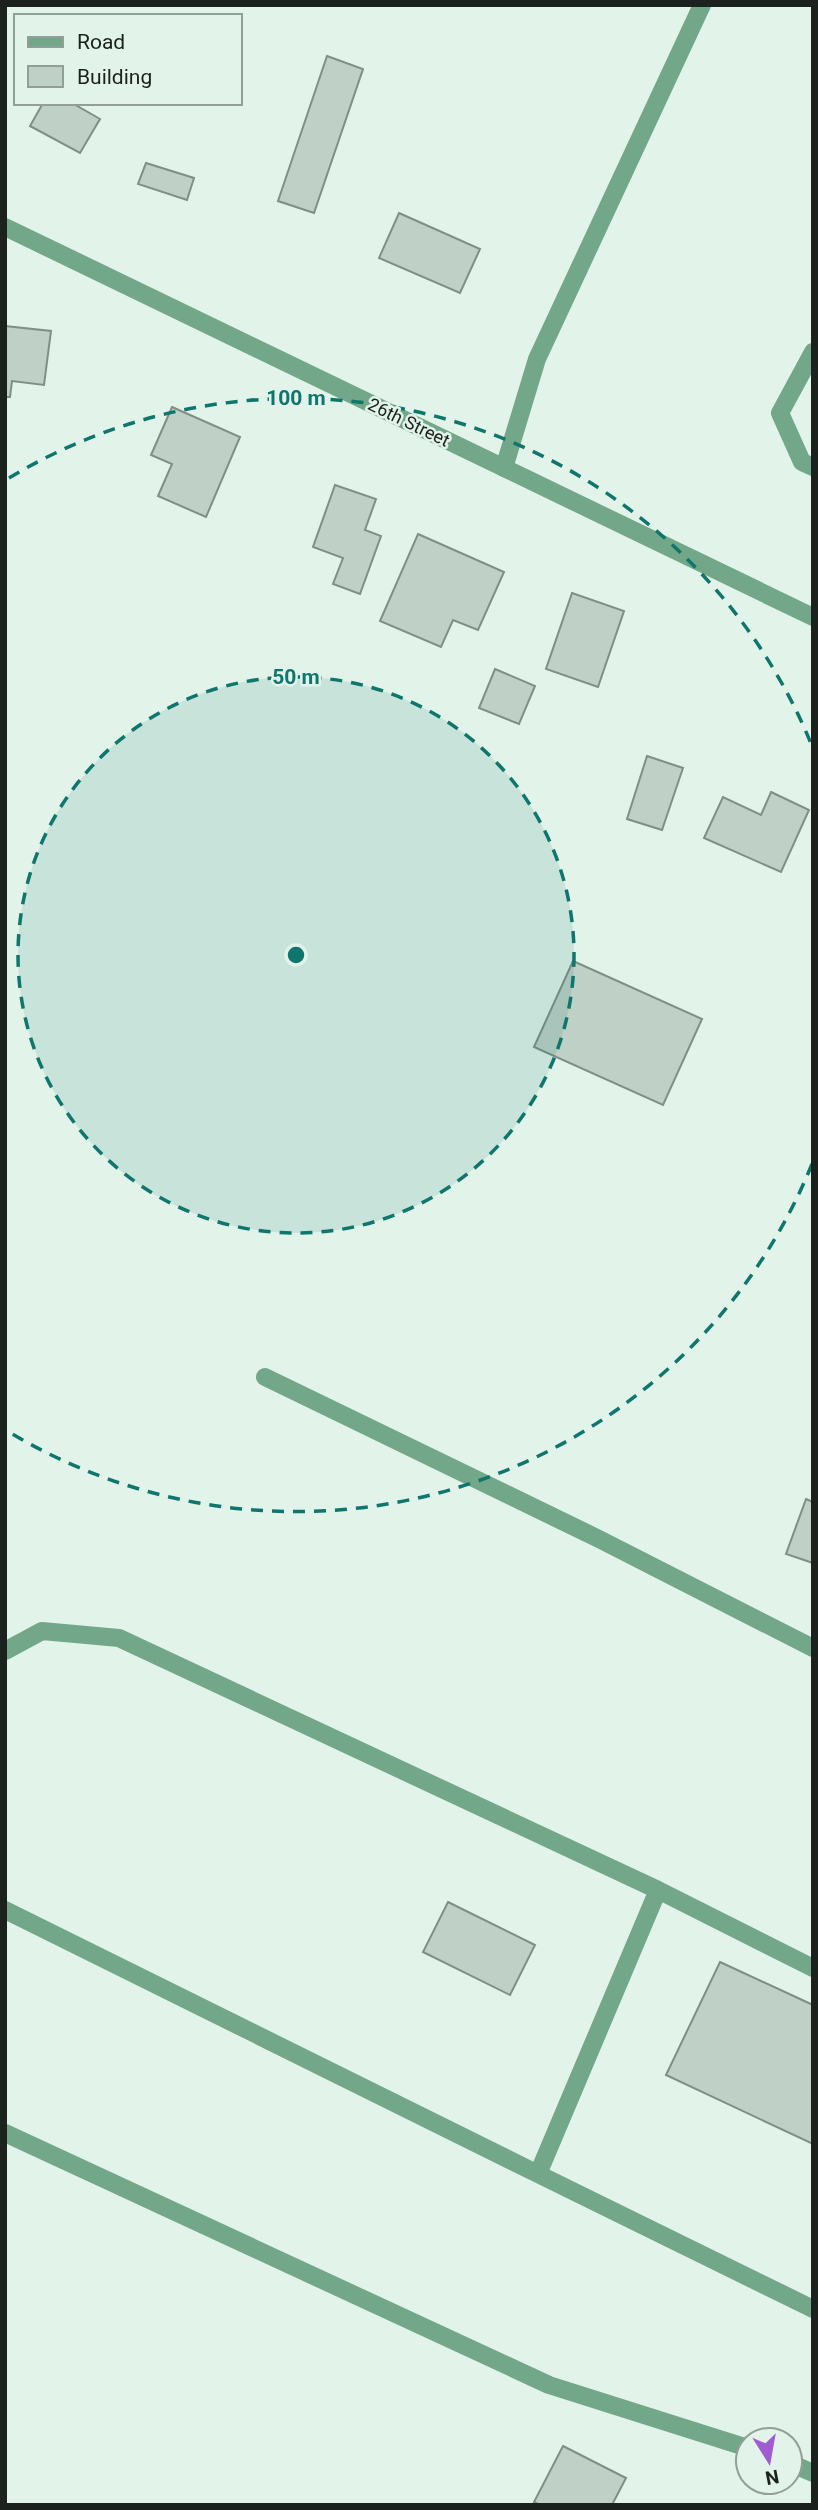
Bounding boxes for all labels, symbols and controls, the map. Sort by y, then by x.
legend [14,14,242,105]
text: Road [77,30,125,54]
text: Building [77,65,152,89]
text: 100 m [266,386,326,410]
street label: 26th Street [365,393,453,451]
text: 50 m [272,665,320,689]
centre of rings [284,943,308,967]
north arrow [734,2426,804,2496]
text: N [763,2465,781,2490]

